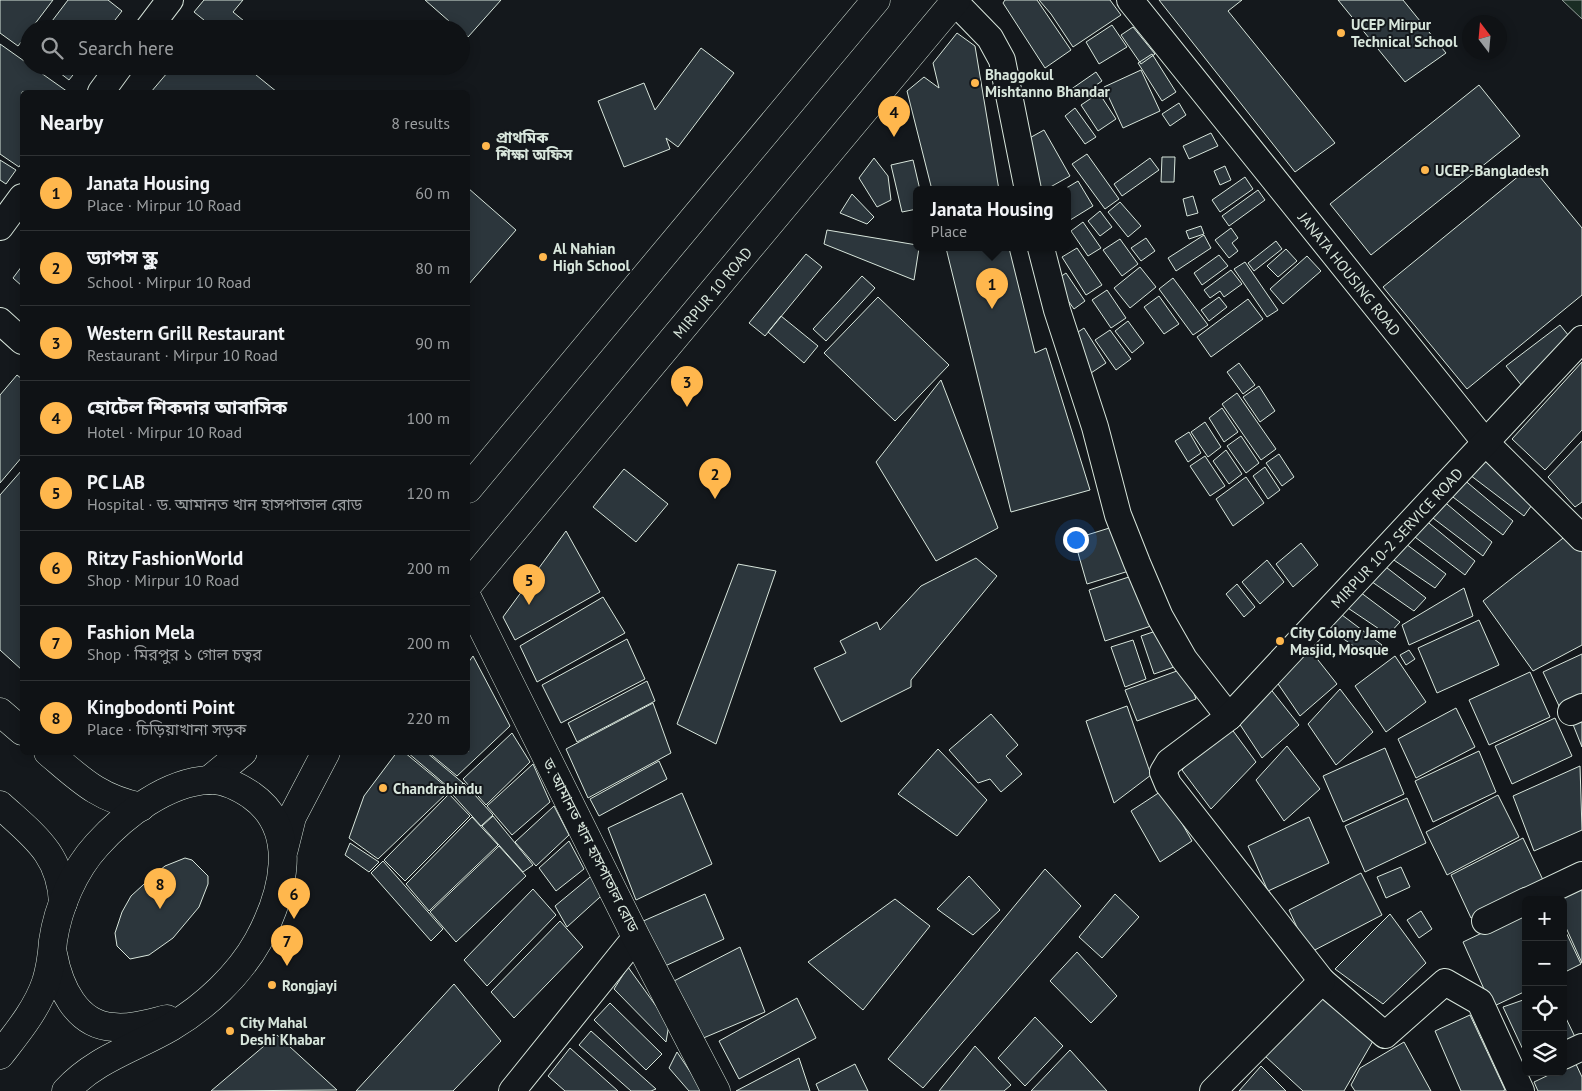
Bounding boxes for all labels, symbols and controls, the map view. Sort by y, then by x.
place label: UCEP Mirpur Technical School [1351,15,1458,51]
north arrow [1462,15,1507,60]
search box [20,20,470,75]
marker: UCEP Mirpur Technical School [1335,27,1347,39]
icon: search [38,34,66,62]
text: Search here [78,36,174,60]
place label: Bhaggokul Mishtanno Bhandar [985,65,1111,101]
marker: Bhaggokul Mishtanno Bhandar [969,77,981,89]
pin: 4 [878,96,910,137]
text: Nearby [40,109,103,136]
text: 8 results [391,113,450,133]
place label: প্রাথমিক শিক্ষা অফিস [495,128,573,164]
marker: প্রাথমিক শিক্ষা অফিস [480,140,492,152]
place label: UCEP-Bangladesh [1435,161,1549,180]
marker: UCEP-Bangladesh [1419,164,1431,176]
text: Janata Housing [87,171,210,195]
text: 1 [51,183,61,203]
text: 60 m [415,183,450,203]
popup [913,186,1071,251]
text: Place · Mirpur 10 Road [87,195,241,215]
text: Janata Housing [931,197,1053,221]
street label: JANATA HOUSING ROAD [1294,207,1405,339]
text: Place [931,221,967,241]
place label: Al Nahian High School [553,239,631,275]
street label: MIRPUR 10 ROAD [668,243,756,342]
text: ড্যাপস স্কুল [87,245,158,269]
marker: Al Nahian High School [537,251,549,263]
text: 2 [51,258,61,278]
text: 80 m [415,258,450,278]
pin: 1 [976,268,1008,309]
text: School · Mirpur 10 Road [87,272,251,292]
text: Western Grill Restaurant [87,321,285,345]
text: 3 [51,333,61,353]
text: 90 m [415,333,450,353]
text: Restaurant · Mirpur 10 Road [87,345,278,365]
pin: 3 [671,366,703,407]
text: হোটেল শিকদার আবাসিক [87,395,287,419]
text: 4 [51,408,61,428]
text: 100 m [407,408,450,428]
text: Hotel · Mirpur 10 Road [87,422,242,442]
pin: 2 [699,458,731,499]
street label: MIRPUR 10-2 SERVICE ROAD [1326,464,1467,612]
text: PC LAB [87,470,145,494]
text: 5 [51,483,61,503]
text: 120 m [407,483,450,503]
text: Hospital · ড. আমানত খান হাসপাতাল রোড [87,494,362,514]
your location [1063,527,1089,553]
text: Ritzy FashionWorld [87,546,243,570]
text: 6 [51,558,61,578]
text: 200 m [407,558,450,578]
pin: 5 [513,564,545,605]
text: Shop · Mirpur 10 Road [87,570,239,590]
text: Fashion Mela [87,620,195,644]
place label: City Colony Jame Masjid, Mosque [1290,623,1397,659]
text: 7 [51,633,61,653]
text: 200 m [407,633,450,653]
marker: City Colony Jame Masjid, Mosque [1274,635,1286,647]
text: Shop · মিরপুর ১ গোল চত্বর [87,644,262,664]
text: Kingbodonti Point [87,695,235,719]
text: 8 [51,708,61,728]
text: 220 m [407,708,450,728]
text: Place · চিড়িয়াখানা সড়ক [87,719,246,739]
street label: ড. আমানত খান হাসপাতাল রোড [538,754,643,935]
place label: Chandrabindu [393,779,482,798]
marker: Chandrabindu [377,782,389,794]
pin: 8 [144,868,176,909]
pin: 6 [278,878,310,919]
map controls [1522,896,1567,1076]
button: + [1522,896,1567,941]
pin: 7 [271,925,303,966]
button: − [1522,941,1567,986]
place label: Rongjayi [282,976,337,995]
marker: Rongjayi [266,979,278,991]
button: locate [1522,986,1567,1031]
place label: City Mahal Deshi Khabar [240,1013,326,1049]
marker: City Mahal Deshi Khabar [224,1025,236,1037]
button: layers [1522,1031,1567,1076]

